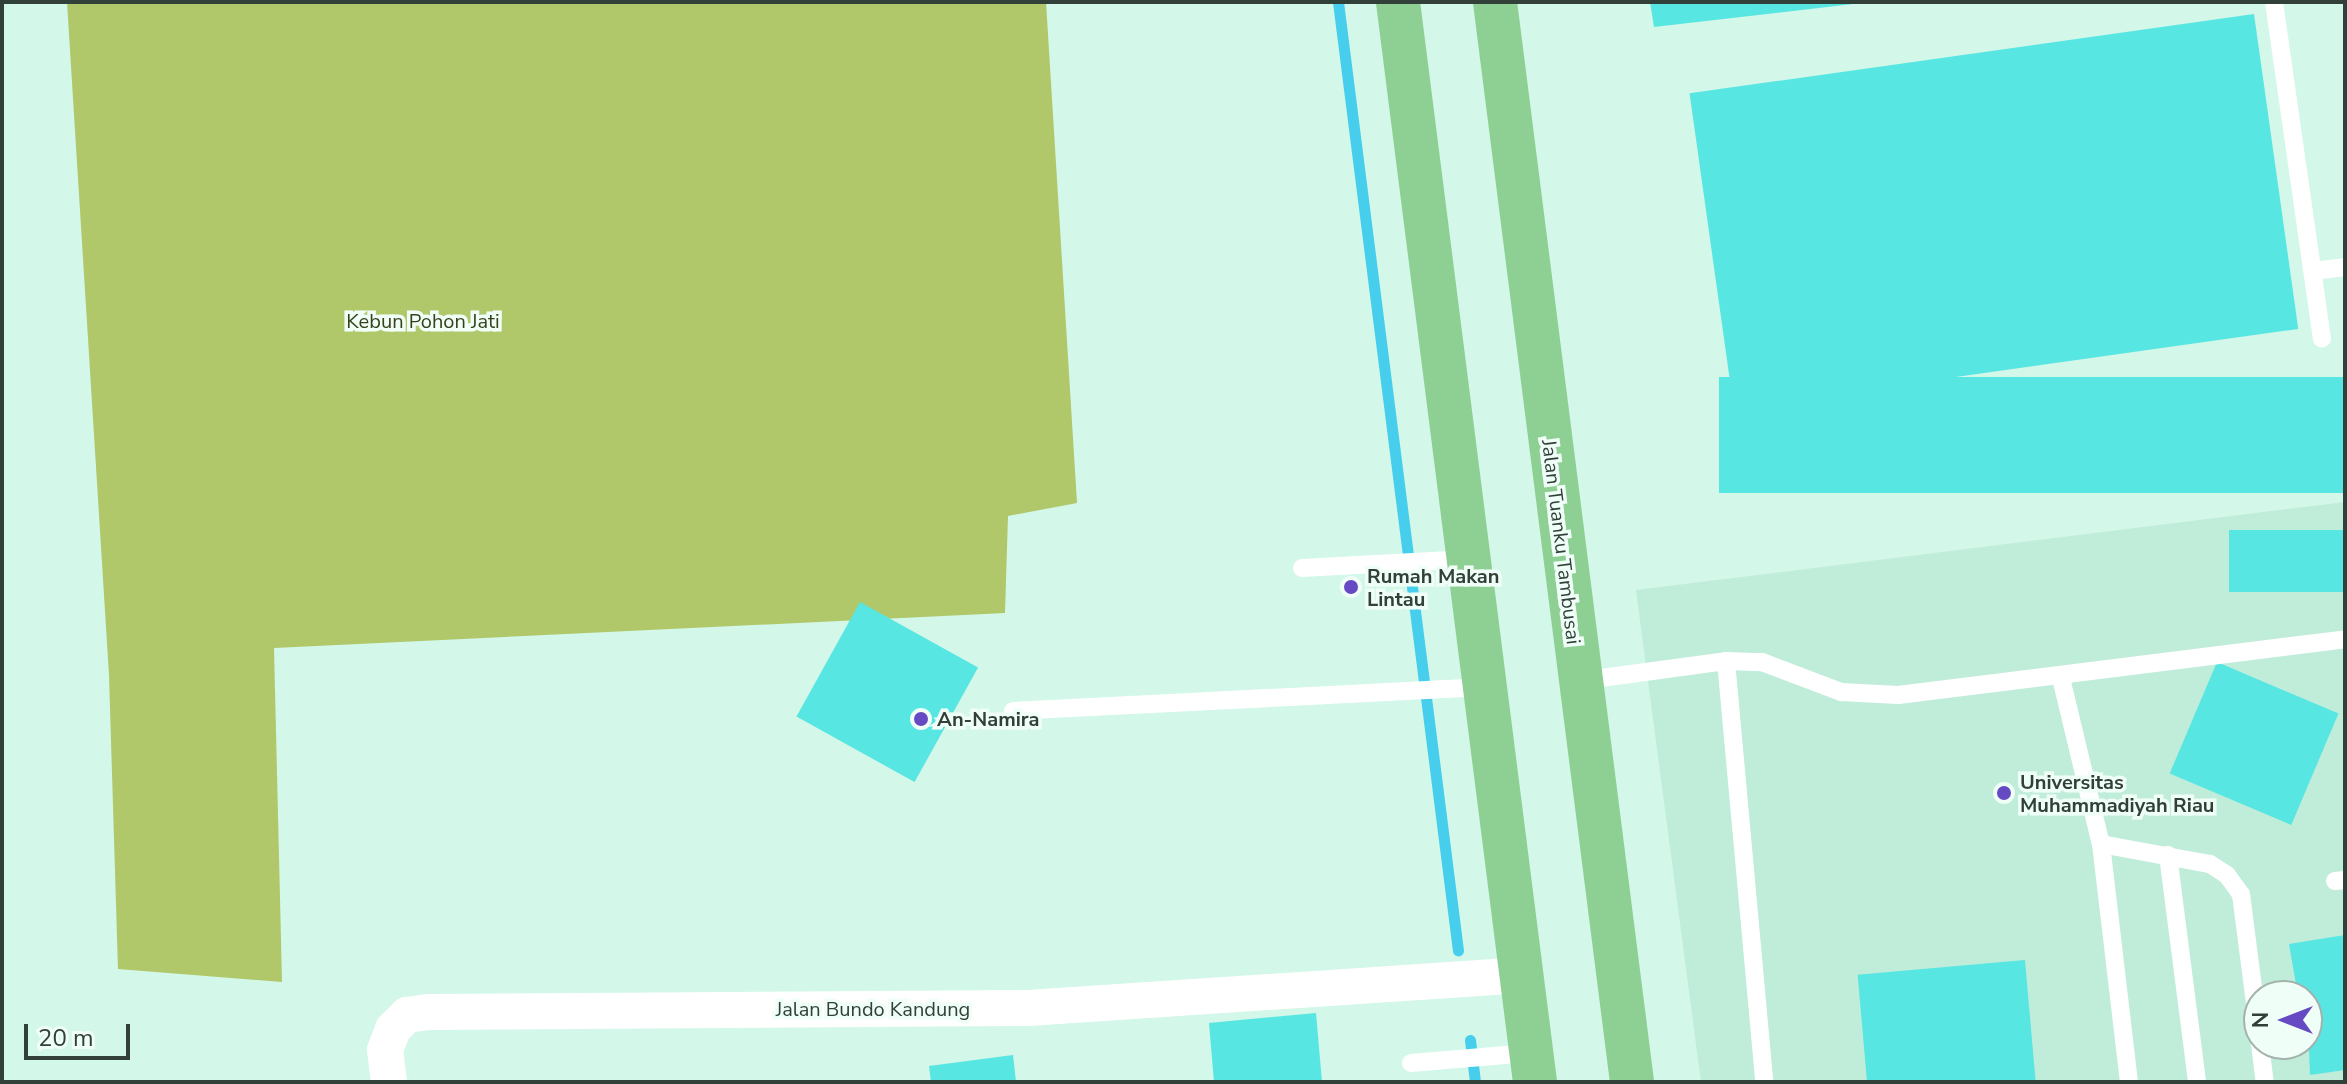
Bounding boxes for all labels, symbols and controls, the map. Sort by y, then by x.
park label: Kebun Pohon Jati [346,309,500,333]
street label: Jalan Tuanku Tambusai [1537,438,1585,646]
place label: Rumah Makan Lintau [1367,564,1499,611]
marker: Rumah Makan Lintau [1342,578,1360,596]
place label: An-Namira [937,707,1039,731]
marker: An-Namira [912,710,930,728]
place label: Universitas Muhammadiyah Riau [2020,770,2214,817]
marker: Universitas Muhammadiyah Riau [1995,784,2013,802]
north arrow [2243,980,2323,1060]
street label: Jalan Bundo Kandung [776,997,970,1021]
scale bar [28,1008,134,1058]
text: N [2246,1012,2276,1028]
text: 20 m [38,1022,94,1054]

